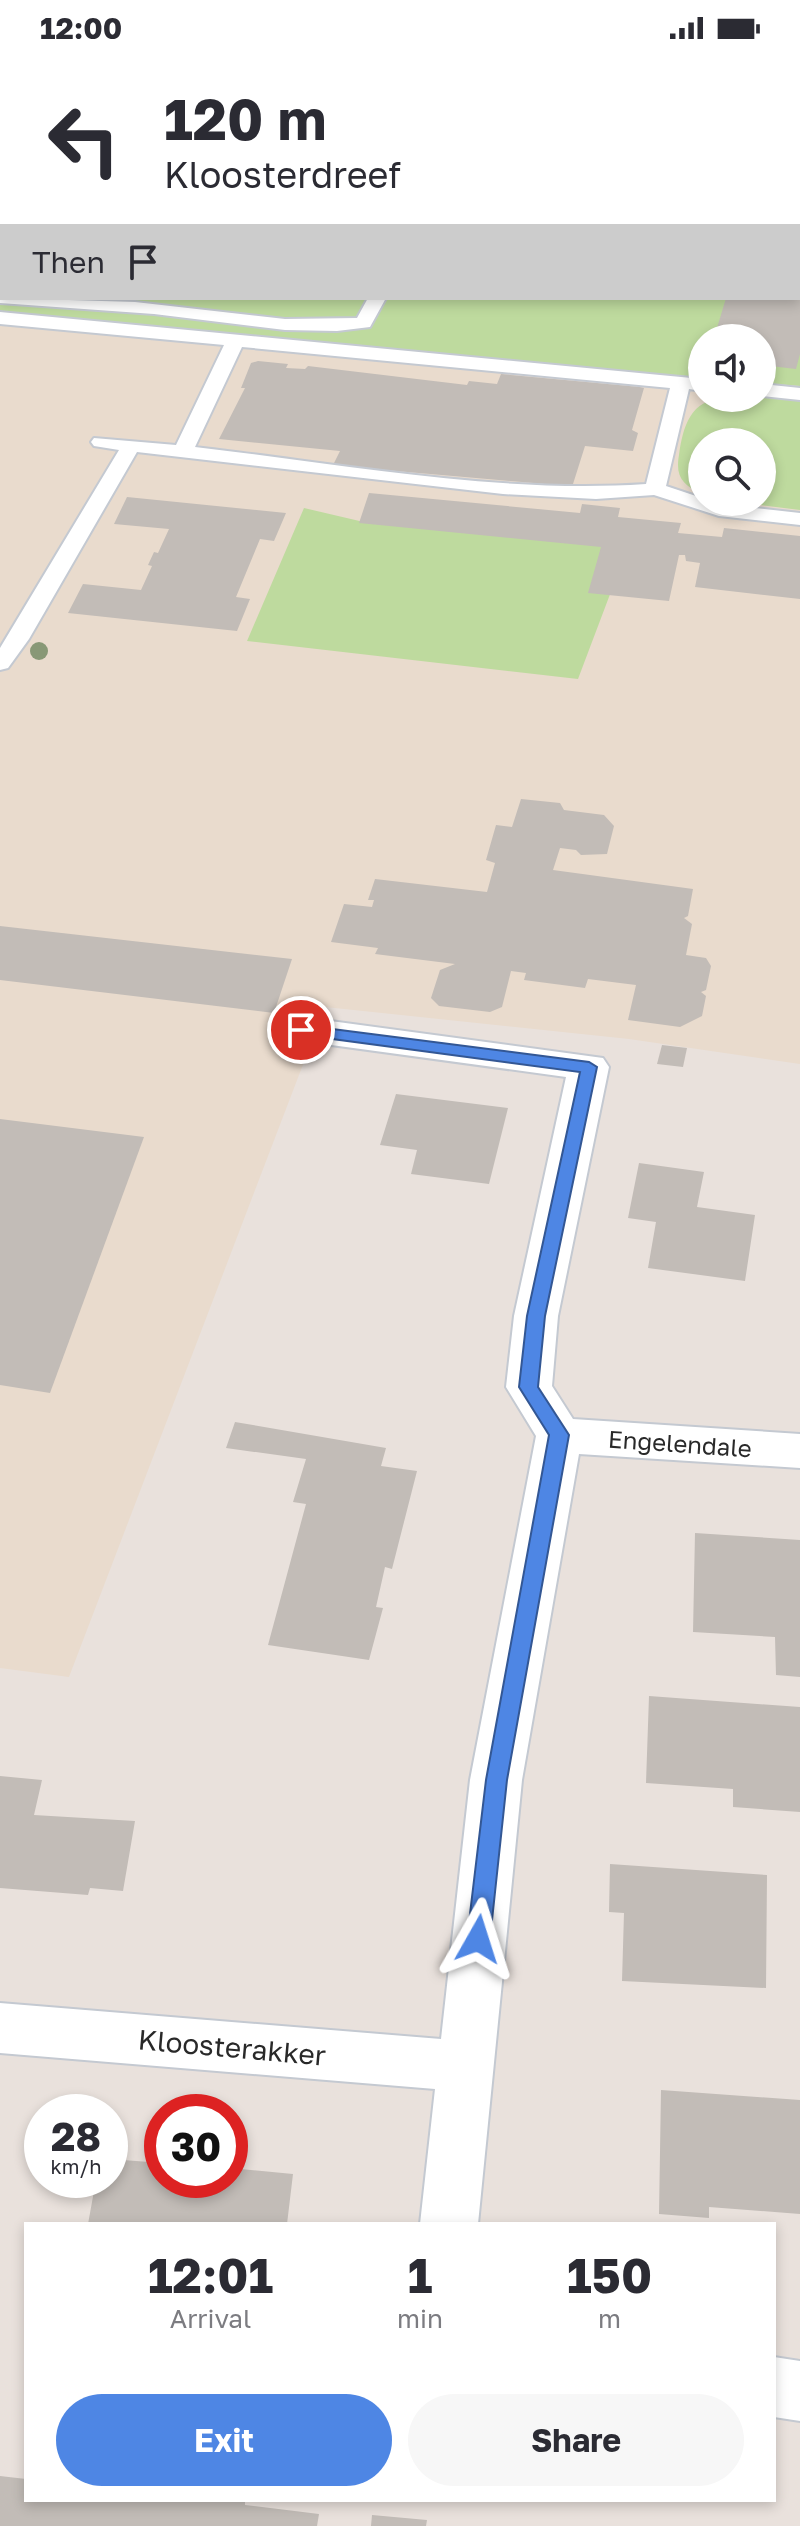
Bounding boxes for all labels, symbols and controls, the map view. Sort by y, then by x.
text: 12:00 [40,10,122,46]
text: 120 m [164,85,326,152]
icon: left [32,88,136,192]
text: Kloosterdreef [164,153,401,196]
icon: arrive [121,240,165,284]
text: Then [32,244,105,280]
map controls [688,324,776,516]
button: sound [688,324,776,412]
button: search [688,428,776,516]
pin [267,996,335,1064]
icon: arrive [279,1008,323,1052]
street label: Engelendale [607,1424,753,1462]
position arrow [436,1897,520,1981]
street label: Kloosterakker [137,2022,327,2072]
speed limit sign: 30 [144,2094,248,2198]
text: 28 [51,2112,101,2160]
text: km/h [51,2154,101,2178]
text: 12:01 [148,2246,273,2304]
text: 1 [408,2246,432,2304]
text: 150 [567,2246,652,2304]
text: Arrival [170,2303,251,2334]
text: min [397,2303,443,2334]
text: m [598,2303,621,2334]
button: Exit [56,2394,392,2486]
button: Share [408,2394,744,2486]

